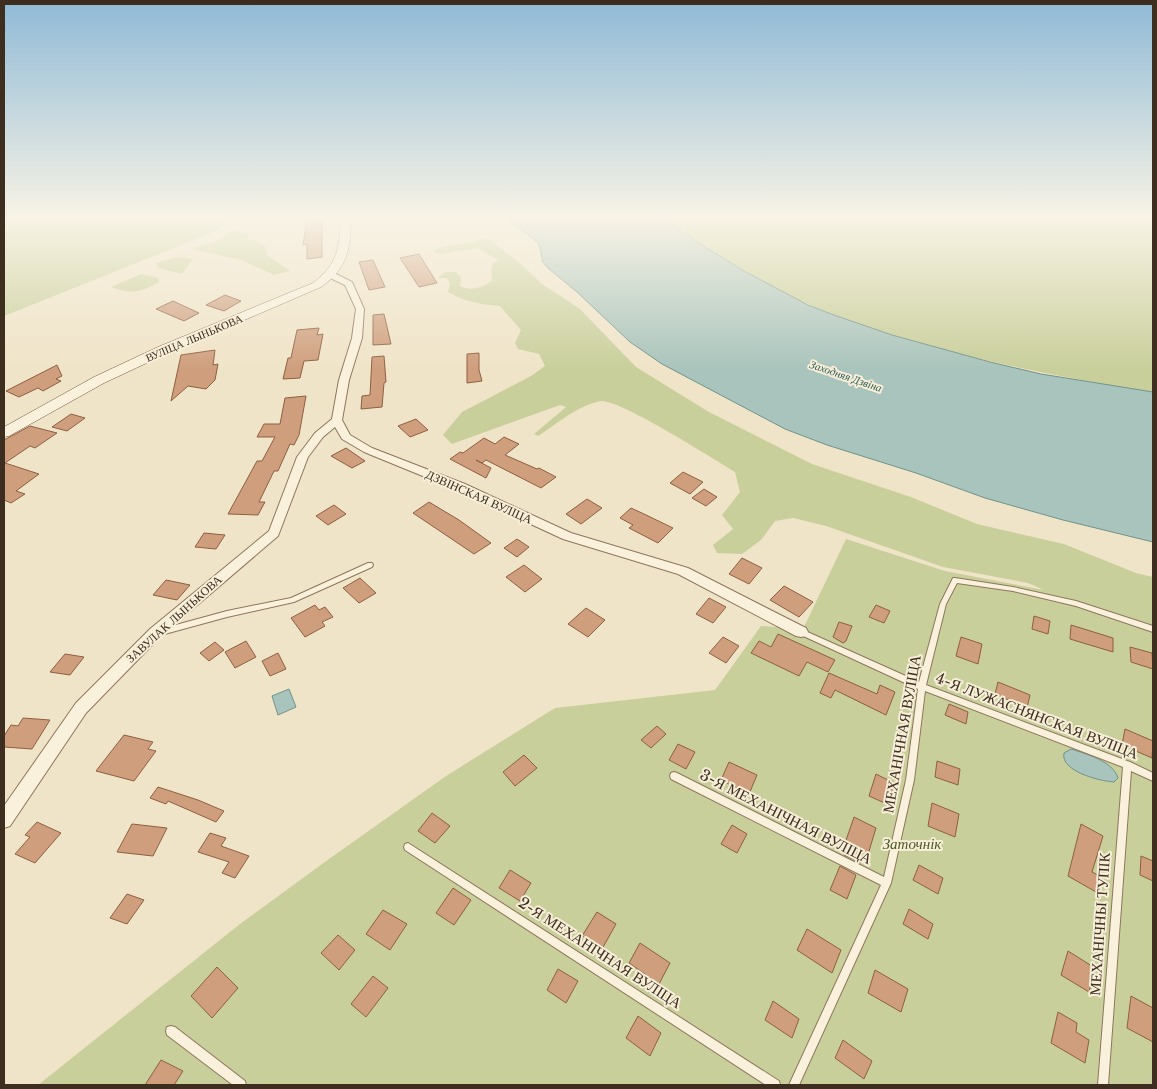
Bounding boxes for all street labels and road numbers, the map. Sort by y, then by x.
street label: ВУЛІЦА ЛЫНЬКОВА [143,311,245,365]
street label: ДЗВІНСКАЯ ВУЛІЦА [424,466,535,527]
street label: ЗАВУЛАК ЛЫНЬКОВА [123,572,225,666]
street label: МЕХАНІЧНАЯ ВУЛІЦА [878,653,925,814]
street label: 4-Я ЛУЖАСНЯНСКАЯ ВУЛІЦА [933,668,1141,763]
street label: 3-Я МЕХАНІЧНАЯ ВУЛІЦА [697,765,876,868]
street label: МЕХАНІЧНЫ ТУПІК [1085,851,1114,996]
street label: 2-Я МЕХАНІЧНАЯ ВУЛІЦА [515,893,686,1013]

